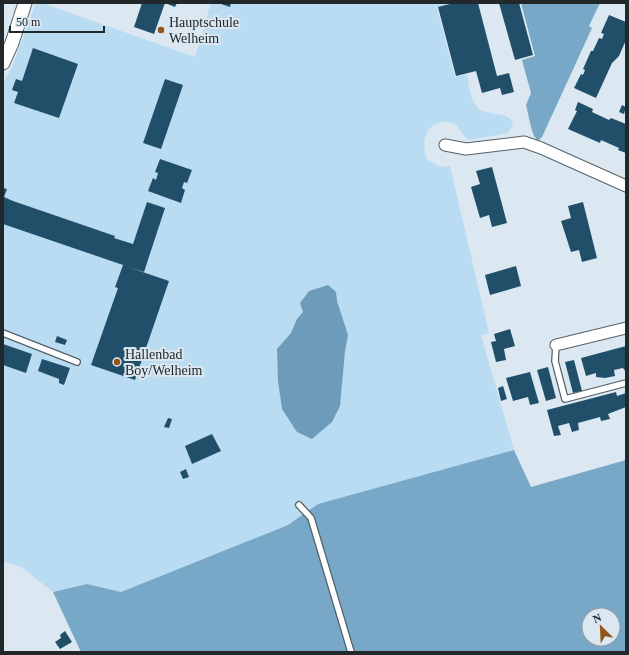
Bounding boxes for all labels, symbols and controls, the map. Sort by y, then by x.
scale bar [10,8,104,34]
text: 50 m [16,15,41,29]
place label: Hauptschule Welheim [169,15,239,46]
marker: Hauptschule Welheim [156,25,166,35]
place label: Hallenbad Boy/Welheim [125,347,203,378]
marker: Hallenbad Boy/Welheim [112,357,122,367]
north arrow [581,607,621,647]
text: N [591,611,603,625]

